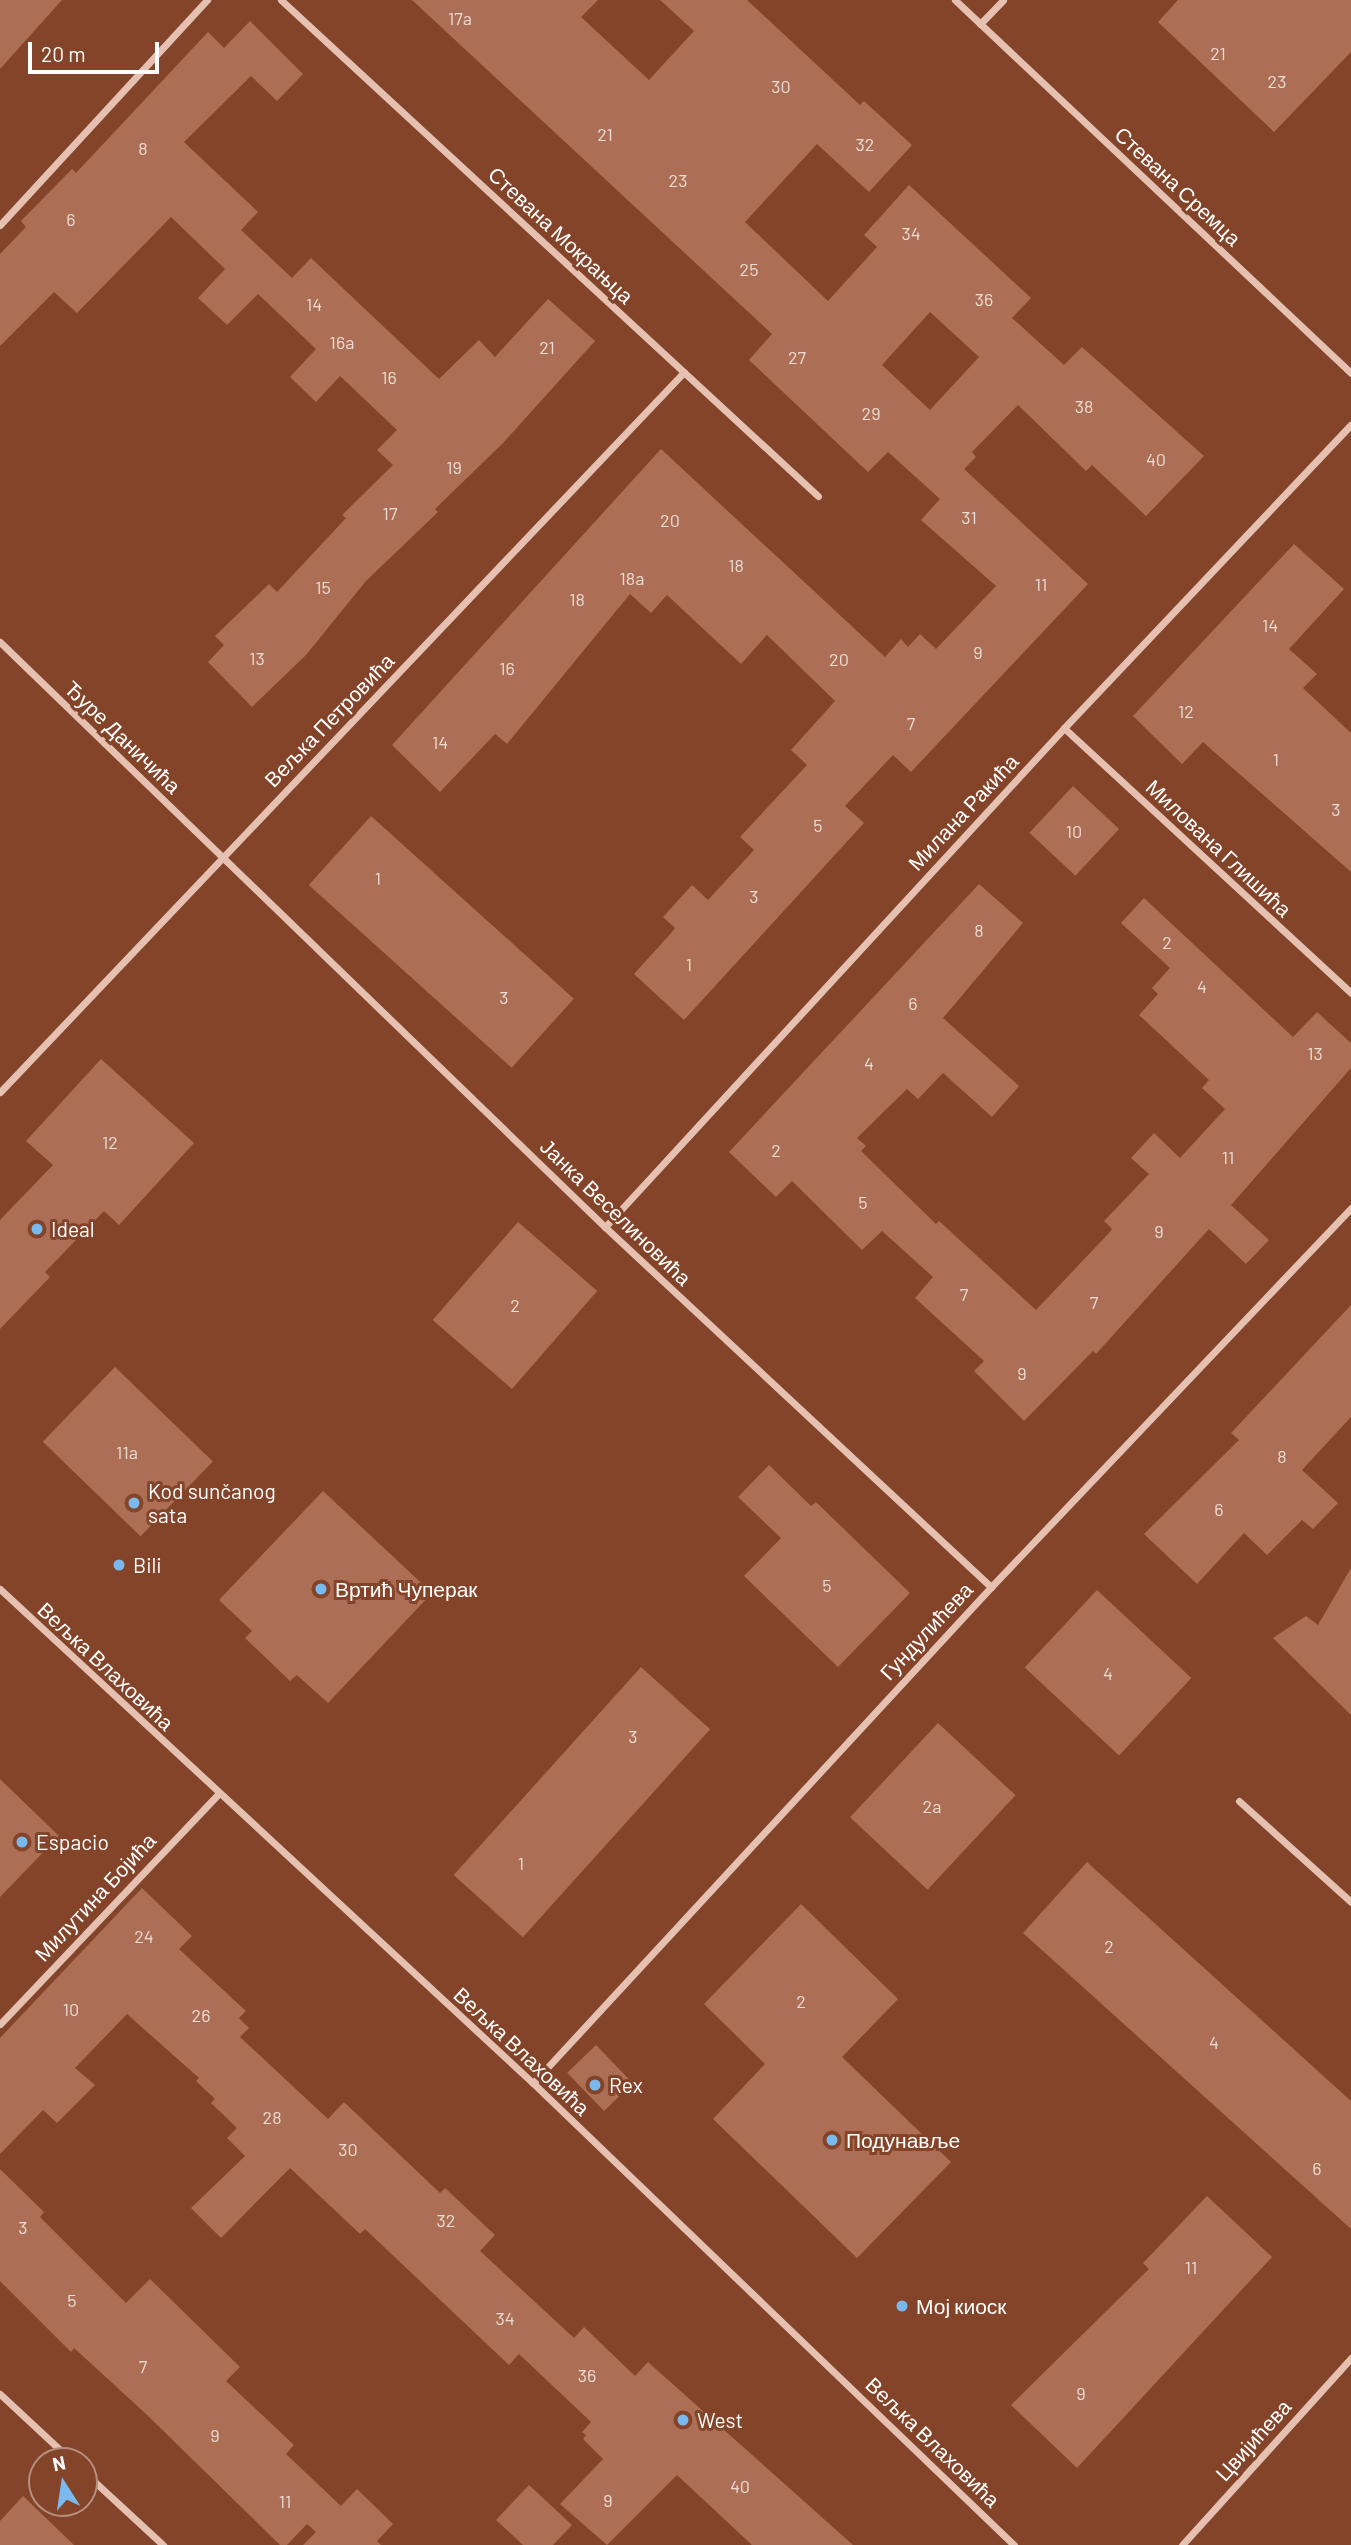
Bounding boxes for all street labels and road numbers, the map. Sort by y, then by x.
street label: Стевана Сремца [1110,121,1246,251]
street label: Стевана Мокрањца [483,161,639,309]
street label: Вељка Петровића [259,648,399,792]
street label: Ђуре Даничића [60,675,186,799]
street label: Милана Ракића [903,749,1023,875]
street label: Милована Глишића [1141,774,1297,922]
street label: Јанка Веселиновића [535,1133,697,1291]
street label: Гундулићева [874,1577,978,1685]
street label: Вељка Влаховића [33,1597,179,1735]
street label: Милутина Бојића [29,1828,161,1966]
street label: Вељка Влаховића [449,1982,595,2120]
street label: Вељка Влаховића [861,2372,1005,2512]
street label: Цвијићева [1210,2394,1296,2486]

